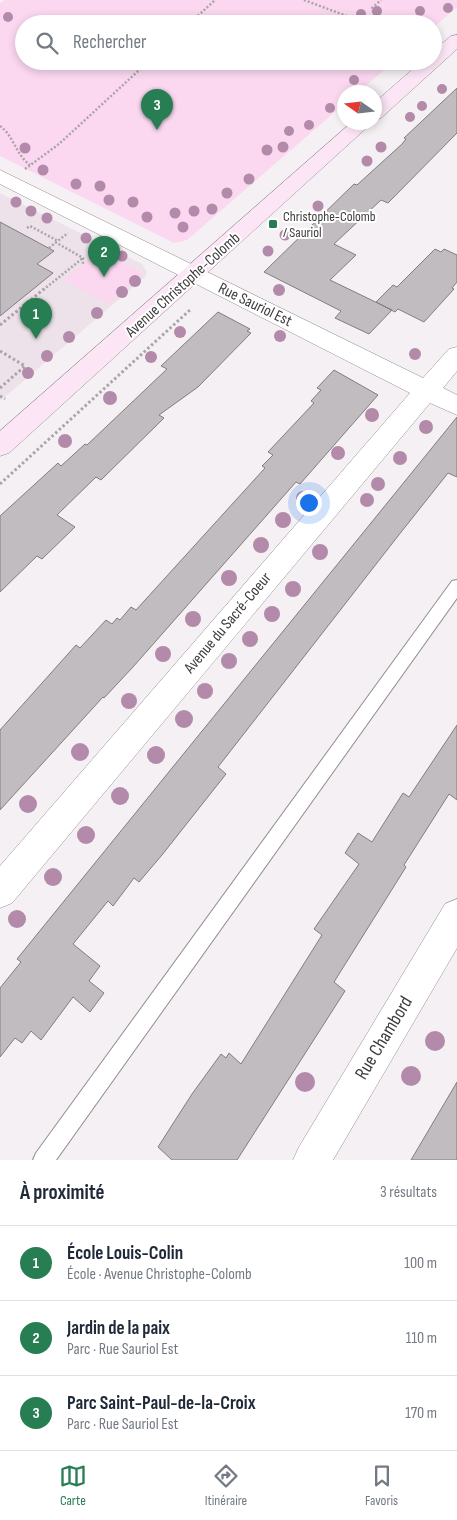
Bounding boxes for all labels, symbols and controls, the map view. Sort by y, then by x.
search box [15,15,442,70]
icon: search [33,29,61,57]
text: Rechercher [73,31,147,54]
north arrow [337,85,382,130]
pin: 3 [141,89,173,130]
place label: Christophe-Colomb / Sauriol [283,208,376,241]
marker: Christophe-Colomb / Sauriol [267,218,279,230]
street label: Avenue Christophe-Colomb [121,229,244,342]
pin: 2 [88,236,120,277]
street label: Rue Sauriol Est [215,279,295,331]
pin: 1 [20,298,52,339]
your location [296,490,322,516]
street label: Avenue du Sacré-Coeur [180,569,276,678]
street label: Rue Chambord [350,992,418,1084]
text: À proximité [20,1180,105,1205]
text: 3 résultats [380,1183,437,1202]
text: École Louis-Colin [67,1242,183,1265]
text: 1 [33,1254,39,1273]
text: 100 m [404,1254,437,1273]
text: École · Avenue Christophe-Colomb [67,1265,252,1284]
text: Jardin de la paix [67,1317,170,1340]
text: 2 [32,1329,40,1348]
text: 110 m [406,1329,437,1348]
text: Parc · Rue Sauriol Est [67,1340,178,1359]
text: Parc Saint-Paul-de-la-Croix [67,1392,256,1415]
text: 3 [32,1404,40,1423]
text: 170 m [405,1404,437,1423]
text: Parc · Rue Sauriol Est [67,1415,178,1434]
tab: Carte [59,1462,87,1509]
tab: Itinéraire [205,1462,247,1509]
tab: Favoris [365,1462,398,1509]

